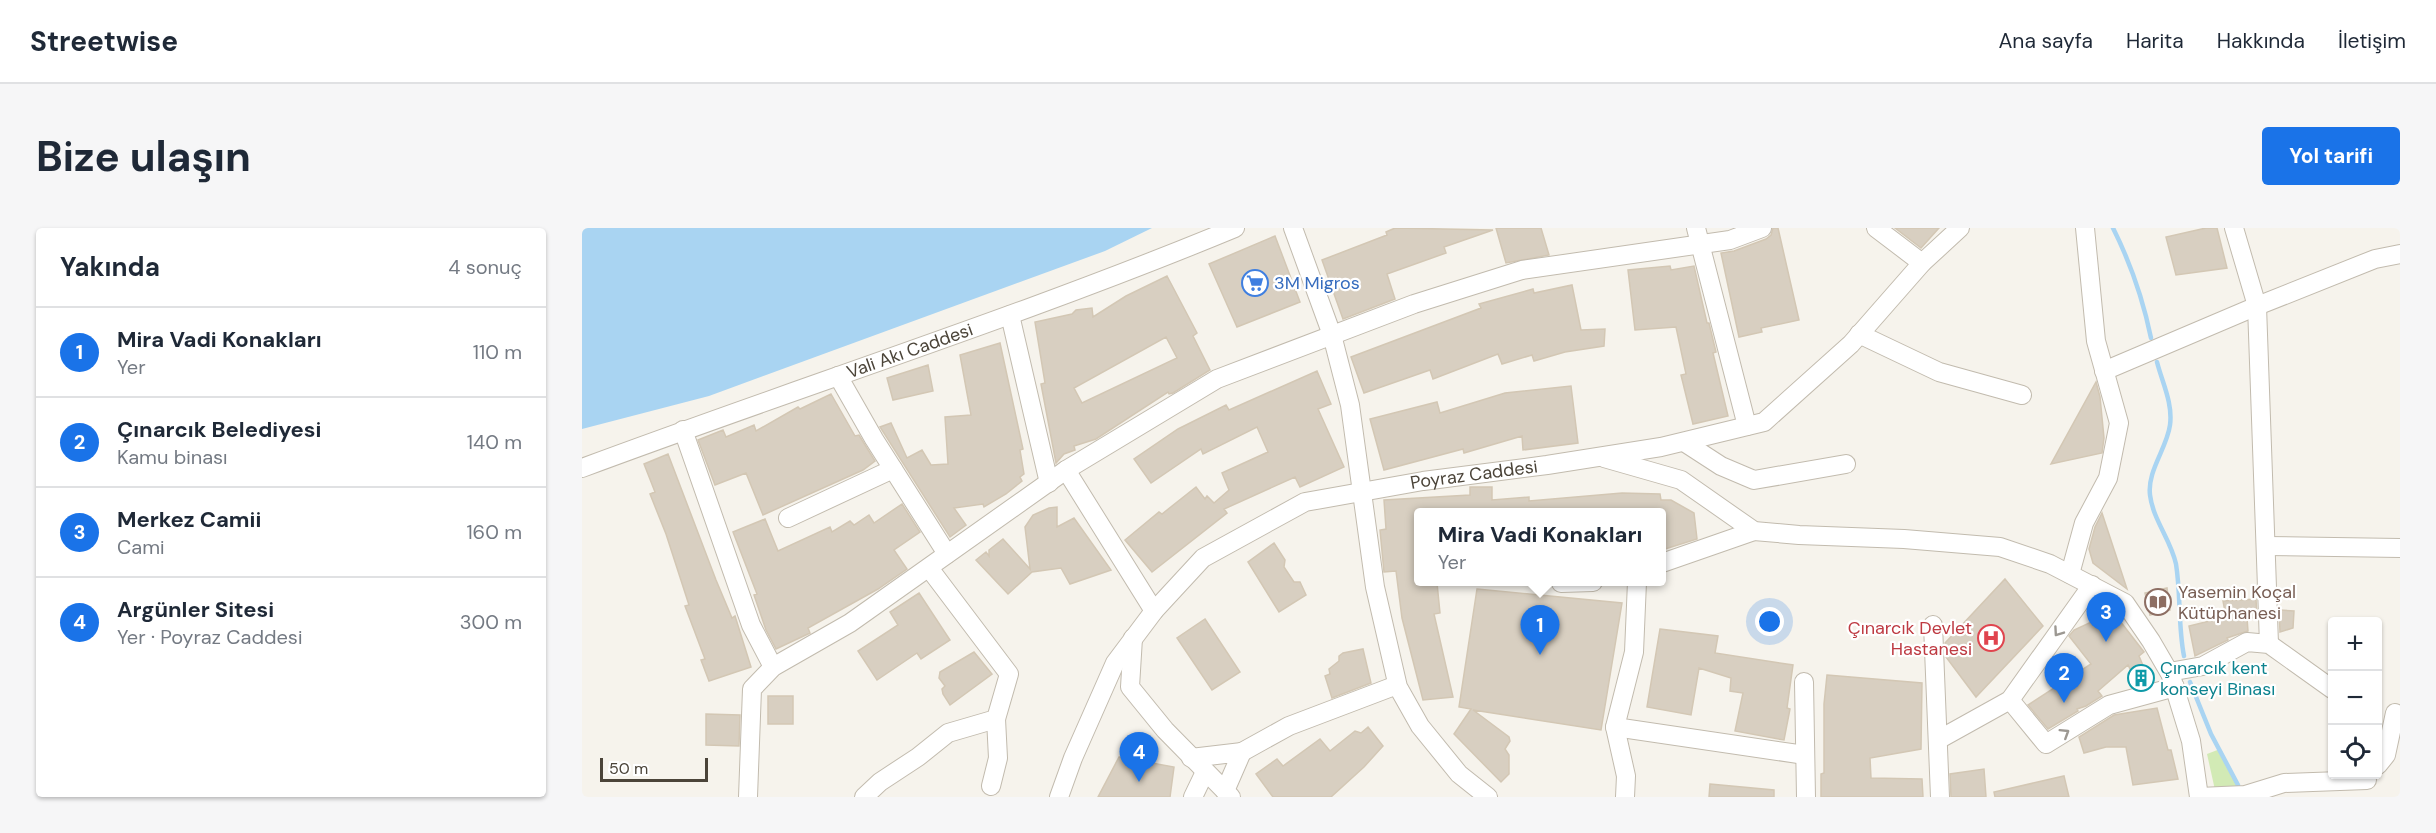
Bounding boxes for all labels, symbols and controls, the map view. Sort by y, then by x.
text: Streetwise [30,23,178,60]
text: Ana sayfa [1998,27,2093,55]
text: Harita [2126,27,2184,55]
text: Hakkında [2217,27,2305,55]
text: İletişim [2338,27,2406,55]
button: Yol tarifi [2262,127,2400,185]
text: Bize ulaşın [36,129,251,184]
text: Yakında [60,250,160,284]
text: 4 sonuç [448,254,522,280]
supermarket icon: 3M Migros [1240,268,1270,298]
place label: 3M Migros [1274,271,1360,295]
street label: Vali Akı Caddesi [843,317,976,384]
text: Mira Vadi Konakları [117,325,322,354]
text: 1 [76,339,83,365]
text: 110 m [473,339,522,365]
text: Yer [117,354,146,380]
text: Çınarcık Belediyesi [117,415,321,444]
text: 2 [74,429,85,455]
text: 140 m [467,429,522,455]
text: Kamu binası [117,444,228,470]
street label: Poyraz Caddesi [1408,454,1539,495]
text: Merkez Camii [117,505,261,534]
popup [1414,508,1666,586]
text: 3 [73,519,86,545]
text: 160 m [466,519,522,545]
text: Mira Vadi Konakları [1438,520,1642,549]
text: Cami [117,534,165,560]
text: Yer [1438,549,1466,575]
place label: Yasemin Koçal Kütüphanesi [2178,580,2296,625]
library icon: Yasemin Koçal Kütüphanesi [2143,587,2173,617]
pin: 3 [2086,592,2126,642]
text: Argünler Sitesi [117,595,274,624]
pin: 1 [1520,606,1560,655]
your location [1755,607,1784,636]
text: 4 [73,609,86,635]
text: 300 m [460,609,522,635]
place label: Çınarcık Devlet Hastanesi [1848,616,1972,661]
map controls [2328,617,2382,779]
button: + [2328,617,2382,671]
hospital icon: Çınarcık Devlet Hastanesi [1976,623,2006,653]
text: Yer · Poyraz Caddesi [117,624,302,650]
one-way arrow [2054,626,2065,637]
pin: 2 [2044,654,2084,703]
place label: Çınarcık kent konseyi Binası [2160,656,2275,701]
building icon: Çınarcık kent konseyi Binası [2126,663,2156,693]
button: − [2328,671,2382,725]
button: locate [2328,725,2382,779]
one-way arrow [2059,728,2069,740]
pin: 4 [1120,732,1158,782]
scale bar [600,755,708,782]
text: 50 m [609,758,648,779]

